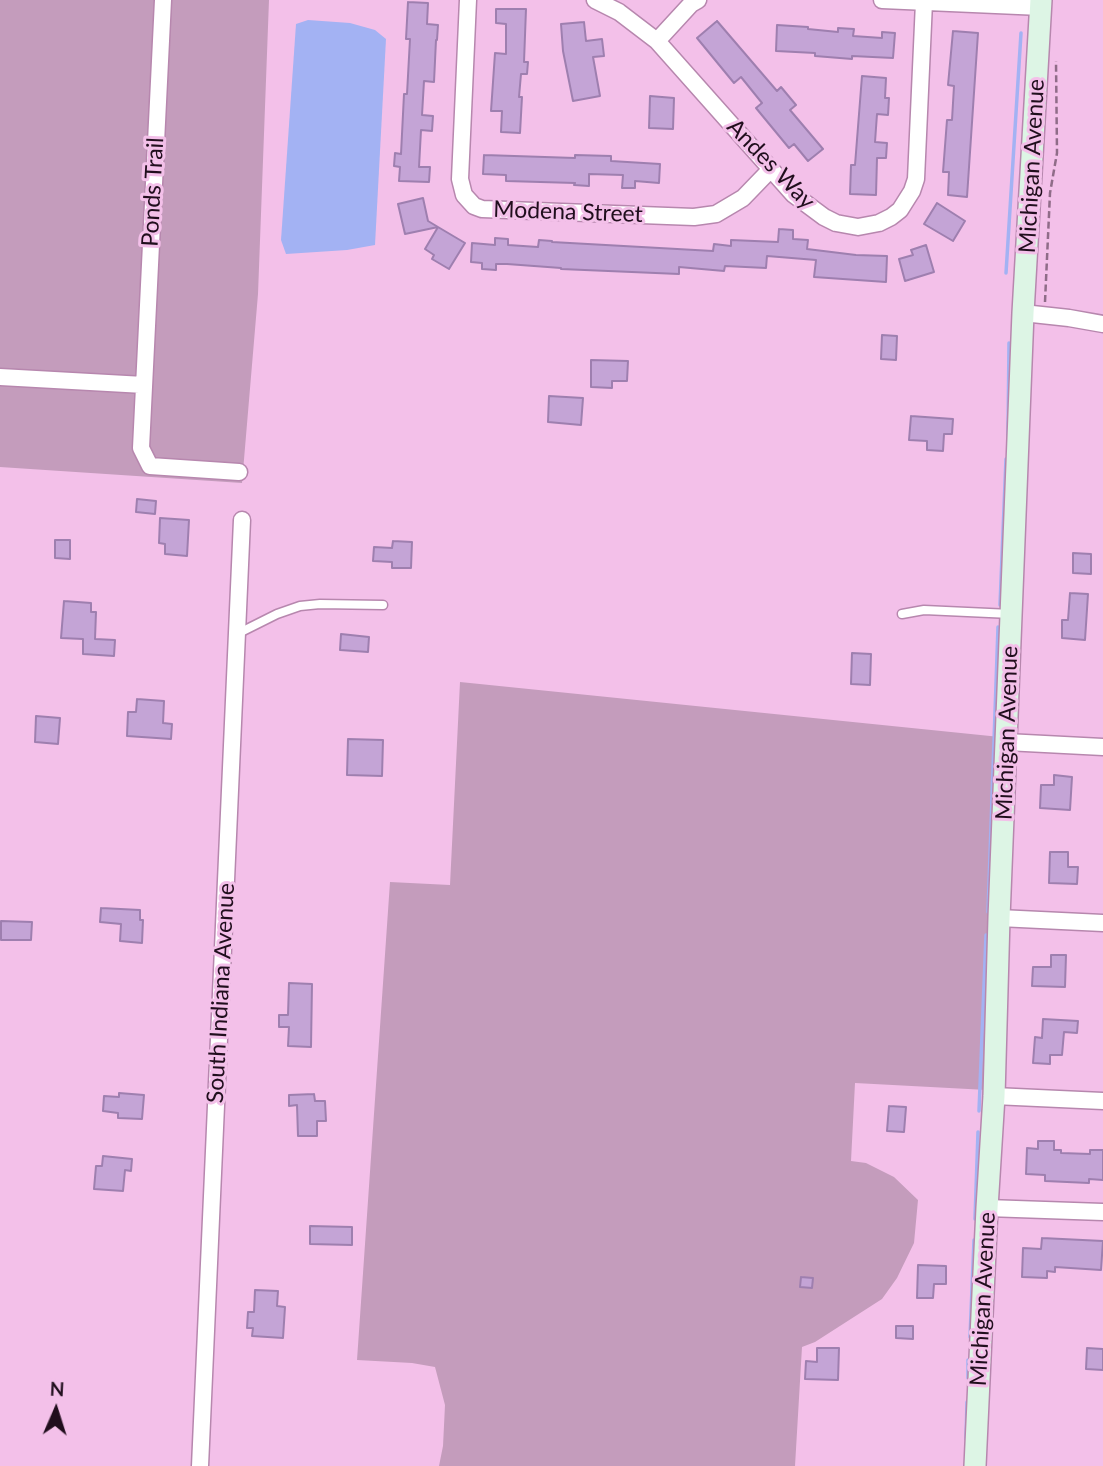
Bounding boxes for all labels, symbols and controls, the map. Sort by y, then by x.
street label: Michigan Avenue [1014,78,1050,254]
street label: Andes Way [721,113,821,215]
street label: Ponds Trail [136,137,170,247]
street label: Modena Street [493,196,643,228]
street label: Michigan Avenue [990,645,1024,821]
street label: South Indiana Avenue [201,882,241,1104]
street label: Michigan Avenue [965,1211,1001,1387]
north arrow [21,1375,91,1445]
text: N [49,1377,65,1400]

